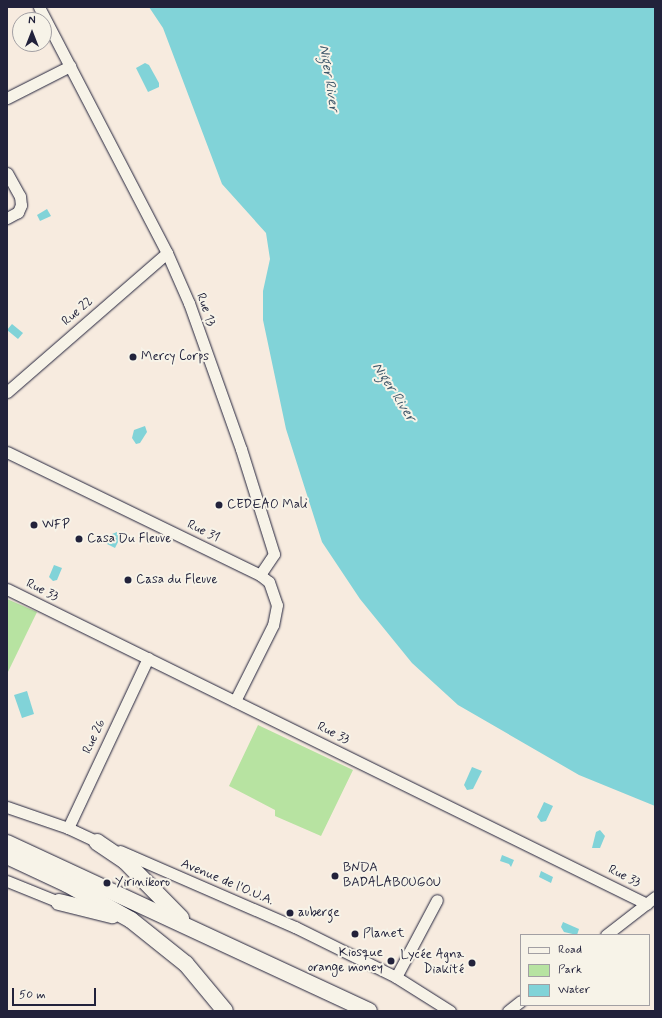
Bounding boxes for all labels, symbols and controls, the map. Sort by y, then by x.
north arrow [12,12,52,52]
text: N [28,14,36,28]
water label: Niger River [315,44,343,112]
street label: Rue 13 [192,291,218,329]
street label: Rue 22 [59,294,97,330]
place label: Mercy Corps [141,349,210,365]
marker: Mercy Corps [128,352,138,362]
water label: Niger River [369,359,419,425]
place label: CEDEAO Mali [227,497,308,513]
marker: CEDEAO Mali [214,500,224,510]
place label: WFP [42,517,70,533]
street label: Rue 31 [184,517,222,547]
marker: WFP [29,520,39,530]
place label: Casa Du Fleuve [87,531,169,547]
marker: Casa Du Fleuve [74,534,84,544]
place label: Casa du Fleuve [136,572,215,588]
marker: Casa du Fleuve [123,575,133,585]
street label: Rue 33 [23,576,61,606]
street label: Rue 26 [80,717,110,757]
street label: Rue 33 [314,719,352,749]
street label: Avenue de l'O.U.A. [178,856,276,910]
place label: BNDA BADALABOUGOU [343,861,441,892]
street label: Rue 33 [605,862,643,892]
marker: BNDA BADALABOUGOU [330,871,340,881]
place label: Yirinikoro [115,875,170,891]
marker: Yirinikoro [102,878,112,888]
place label: auberge [298,905,340,921]
marker: auberge [285,908,295,918]
place label: Planet [363,926,404,942]
marker: Planet [350,929,360,939]
legend [520,934,650,1006]
text: Road [558,942,582,958]
place label: Kiosque orange money [308,946,383,977]
place label: Lycée Agna Diakité [402,948,464,979]
marker: Kiosque orange money [386,956,396,966]
marker: Lycée Agna Diakité [467,958,477,968]
text: Park [558,962,582,978]
scale bar [14,980,98,1006]
text: Water [558,982,590,998]
text: 50 m [19,987,46,1003]

